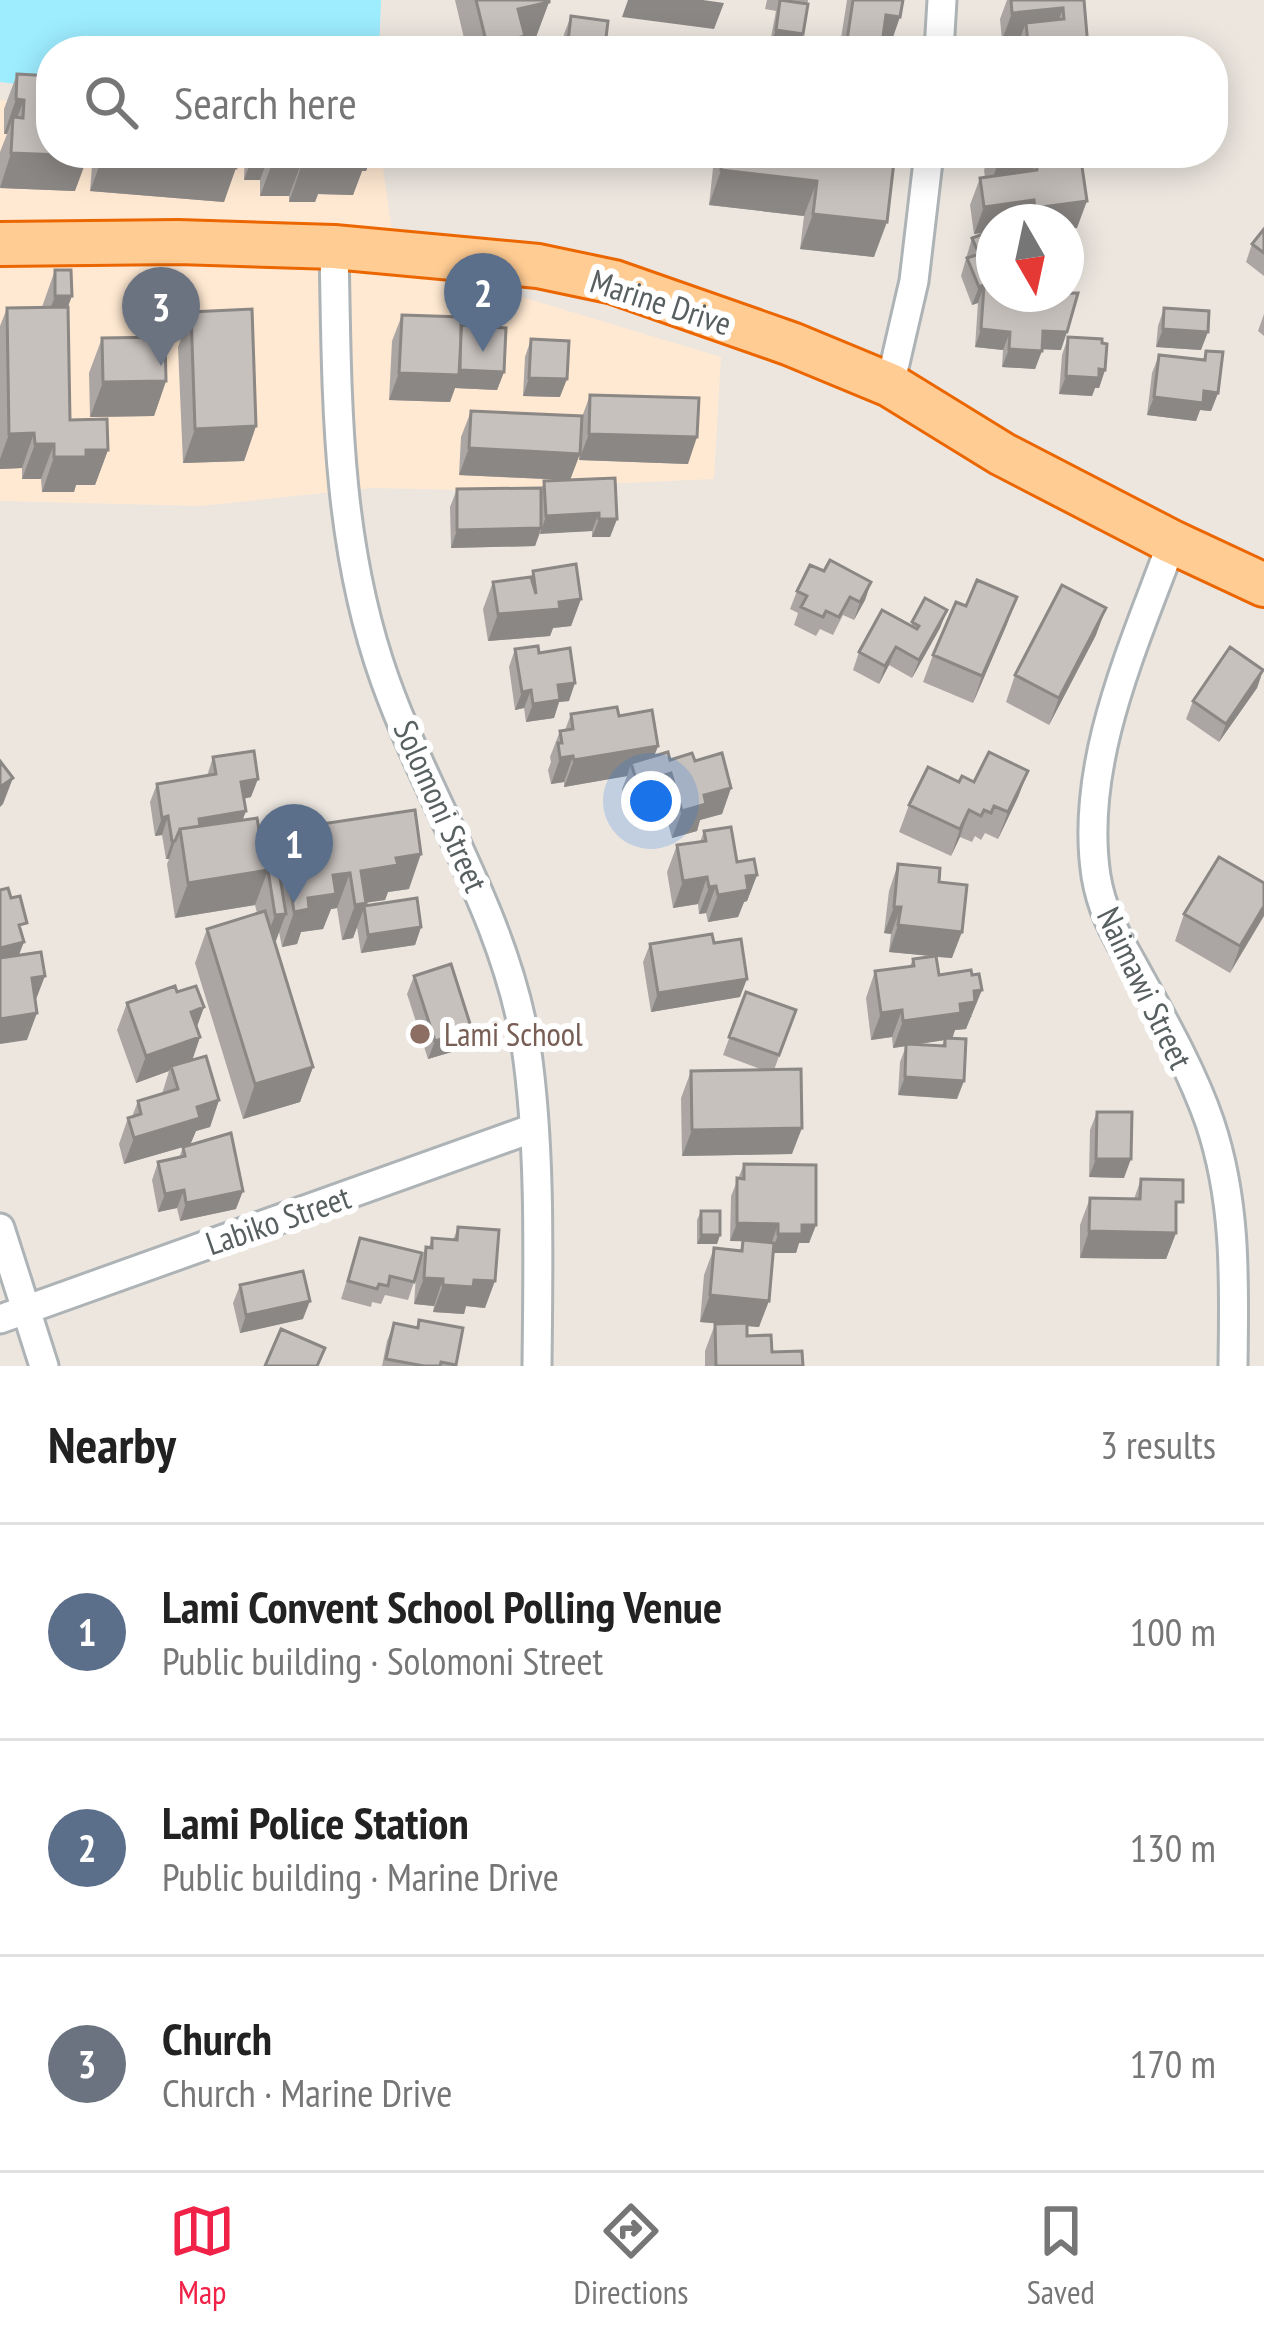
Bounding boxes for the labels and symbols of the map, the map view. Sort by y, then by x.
north arrow [976,204,1084,312]
pin: 2 [444,253,522,352]
street label: Marine Drive [585,259,737,344]
pin: 3 [122,267,200,366]
street label: Solomoni Street [385,713,498,898]
your location [621,771,681,831]
pin: 1 [255,804,333,903]
street label: Naimawi Street [1088,900,1203,1076]
place label: Lami School [444,1012,583,1055]
marker: Lami School [407,1021,433,1047]
street label: Labiko Street [200,1175,356,1264]

